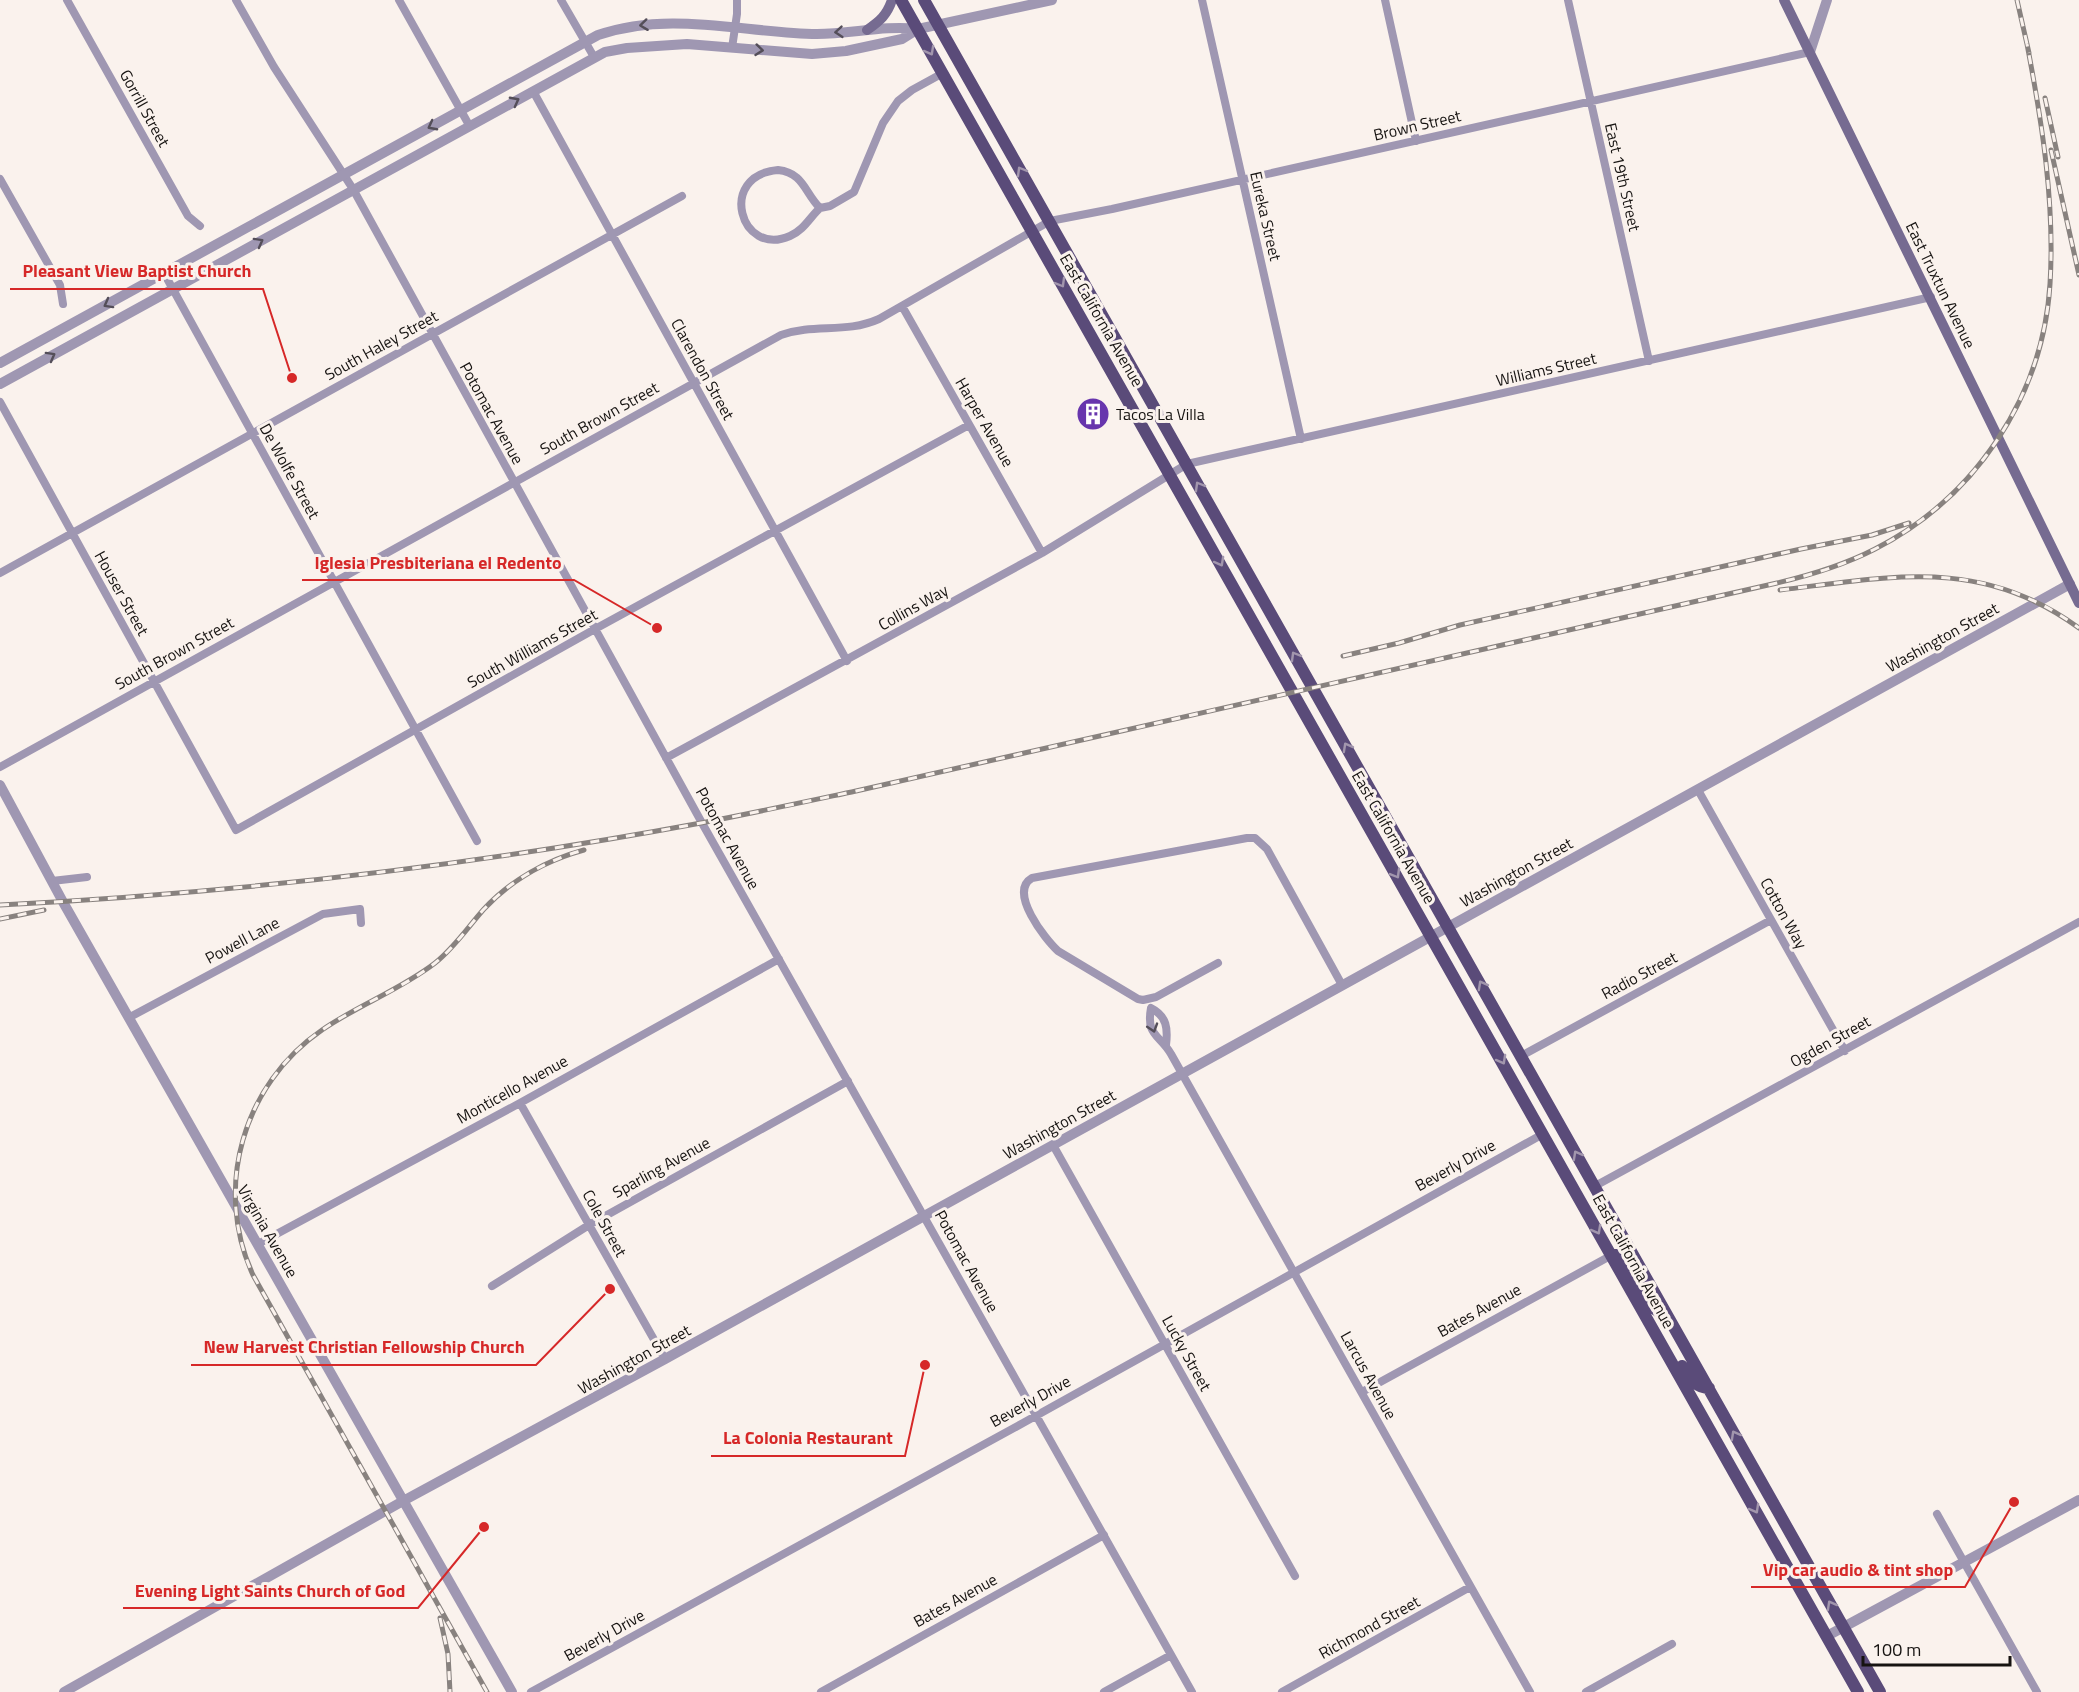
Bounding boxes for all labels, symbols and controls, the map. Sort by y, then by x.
one-way arrow [640,18,649,31]
one-way arrow [834,25,843,38]
one-way arrow [755,44,764,56]
one-way arrow [923,45,934,55]
street label: Gorrill Street [114,65,176,151]
one-way arrow [508,97,519,108]
street label: Brown Street [1371,103,1464,147]
one-way arrow [428,119,438,130]
street label: East 19th Street [1599,121,1647,234]
one-way arrow [1017,167,1028,177]
street label: Eureka Street [1244,169,1288,263]
street label: East Truxtun Avenue [1900,218,1982,352]
one-way arrow [253,238,263,249]
street label: East California Avenue [1054,249,1150,391]
callout: Pleasant View Baptist Church [10,253,263,289]
text: Pleasant View Baptist Church [22,257,252,284]
one-way arrow [1054,277,1066,287]
one-way arrow [103,296,114,308]
street label: South Haley Street [320,304,442,386]
street label: Clarendon Street [665,314,741,424]
street label: Williams Street [1494,346,1599,392]
one-way arrow [45,352,55,363]
street label: Potomac Avenue [454,357,530,469]
street label: Harper Avenue [950,373,1020,471]
street label: South Brown Street [535,375,663,461]
building icon: Tacos La Villa [1075,396,1111,432]
place label: Tacos La Villa [1116,402,1205,426]
street label: De Wolfe Street [254,419,326,523]
one-way arrow [1195,482,1207,492]
callout: Iglesia Presbiteriana el Redento [302,544,574,580]
street label: Houser Street [89,546,155,640]
text: Iglesia Presbiteriana el Redento [314,549,562,576]
one-way arrow [1213,556,1224,566]
street label: Collins Way [873,578,953,636]
street label: Washington Street [1881,596,2003,678]
street label: South Williams Street [463,602,602,694]
street label: South Brown Street [110,610,238,696]
one-way arrow [1291,651,1303,662]
one-way arrow [1343,743,1354,753]
street label: East California Avenue [1346,766,1442,908]
street label: Potomac Avenue [690,782,766,894]
street label: Washington Street [1455,831,1577,913]
one-way arrow [1389,868,1401,879]
street label: Cotton Way [1755,873,1814,953]
street label: Powell Lane [200,910,284,970]
street label: Radio Street [1597,945,1682,1005]
one-way arrow [1477,981,1489,991]
street label: Ogden Street [1785,1009,1875,1073]
one-way arrow [1146,1022,1158,1033]
street label: Monticello Avenue [452,1048,572,1130]
one-way arrow [1494,1054,1506,1064]
street label: Washington Street [998,1083,1120,1165]
street label: Sparling Avenue [608,1130,714,1204]
street label: Beverly Drive [1410,1133,1500,1197]
one-way arrow [1573,1151,1585,1161]
street label: Virginia Avenue [232,1180,304,1282]
street label: Cole Street [577,1185,634,1261]
street label: East California Avenue [1587,1190,1681,1332]
street label: Potomac Avenue [929,1205,1005,1317]
one-way arrow [1590,1224,1601,1234]
street label: Bates Avenue [1433,1277,1525,1343]
street label: Lucky Street [1156,1311,1218,1396]
street label: Washington Street [573,1318,695,1400]
street label: Larcus Avenue [1335,1327,1403,1423]
callout: New Harvest Christian Fellowship Church [191,1329,536,1365]
text: New Harvest Christian Fellowship Church [203,1333,525,1360]
street label: Beverly Drive [985,1369,1075,1433]
callout: La Colonia Restaurant [711,1420,905,1456]
text: La Colonia Restaurant [723,1424,893,1451]
one-way arrow [1731,1431,1742,1441]
one-way arrow [1748,1503,1759,1514]
callout: Vip car audio & tint shop [1751,1551,1965,1587]
text: Vip car audio & tint shop [1763,1556,1953,1583]
street label: Bates Avenue [909,1567,1001,1633]
callout: Evening Light Saints Church of God [123,1572,418,1608]
text: Evening Light Saints Church of God [135,1577,405,1604]
street label: Richmond Street [1314,1589,1424,1665]
one-way arrow [1827,1600,1838,1611]
street label: Beverly Drive [559,1603,649,1667]
scale bar [1863,1629,2010,1667]
text: 100 m [1872,1636,1921,1663]

